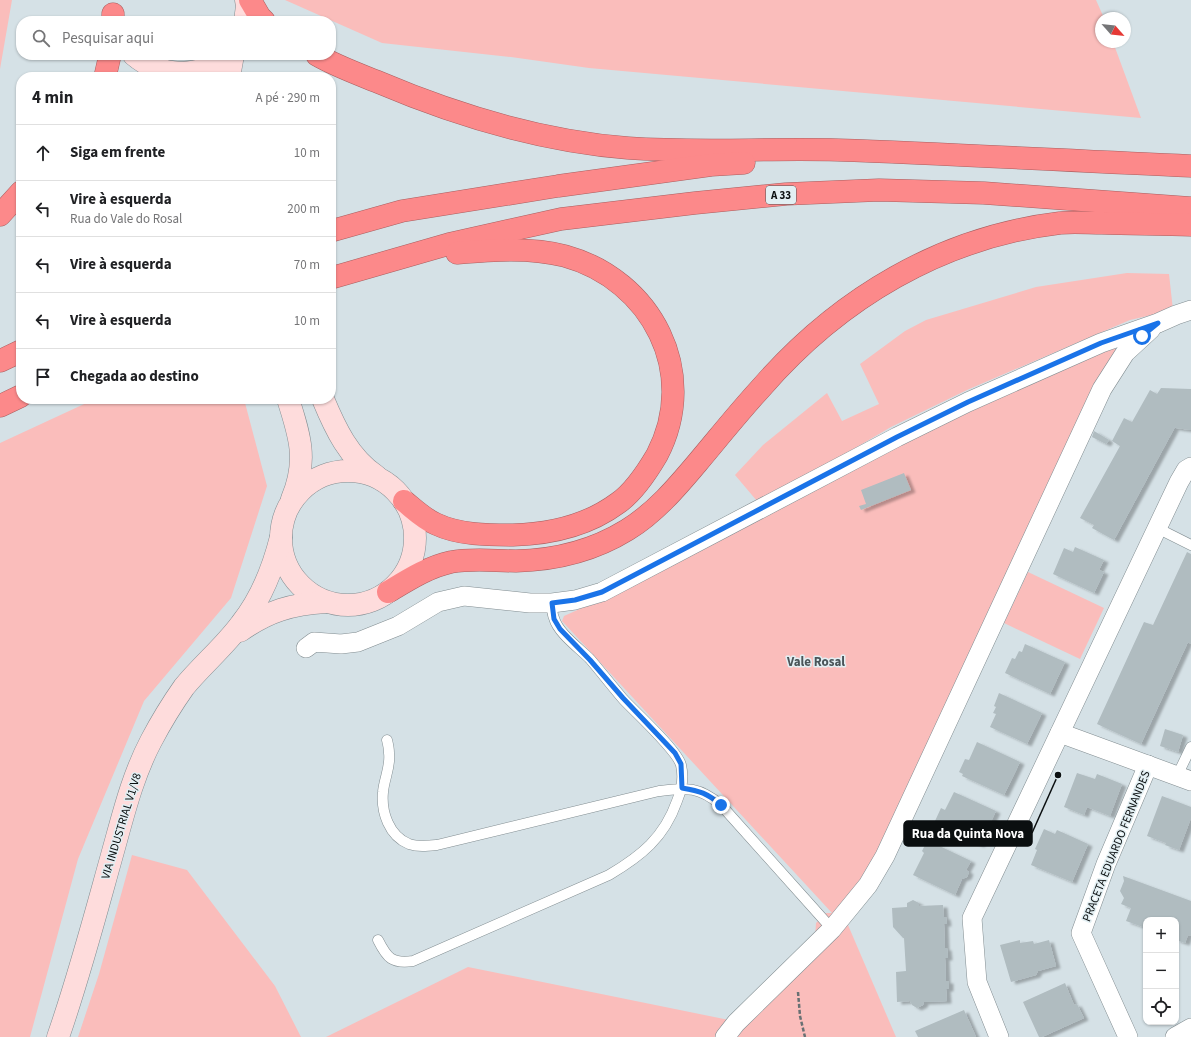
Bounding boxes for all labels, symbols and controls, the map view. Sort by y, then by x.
north arrow [1095,12,1131,48]
search box [16,16,336,60]
icon: search [30,27,52,49]
text: Pesquisar aqui [62,28,154,49]
text: 4 min [32,86,73,110]
text: A pé · 290 m [255,89,320,107]
icon: ahead [32,142,54,164]
text: Siga em frente [70,142,165,163]
text: 10 m [294,144,320,162]
road number: A 33 [766,186,796,204]
text: Vire à esquerda [70,189,172,210]
icon: left [32,198,54,220]
text: 200 m [287,200,320,218]
text: Rua do Vale do Rosal [70,210,182,228]
icon: left [32,254,54,276]
text: Vire à esquerda [70,254,172,275]
text: 70 m [294,256,320,274]
icon: left [32,310,54,332]
text: Vire à esquerda [70,310,172,331]
text: 10 m [294,312,320,330]
route start [1133,327,1151,345]
icon: arrive [32,366,54,388]
text: Chegada ao destino [70,366,199,387]
district label: Vale Rosal [786,653,845,671]
street label: PRACETA EDUARDO FERNANDES [1078,768,1155,924]
street label: VIA INDUSTRIAL V1/V8 [97,771,146,881]
route end [712,796,730,814]
callout: Rua da Quinta Nova [904,821,1032,846]
text: Rua da Quinta Nova [912,825,1024,843]
map controls [1143,917,1179,1025]
button: + [1143,917,1179,953]
button: − [1143,953,1179,989]
button: locate [1143,989,1179,1025]

